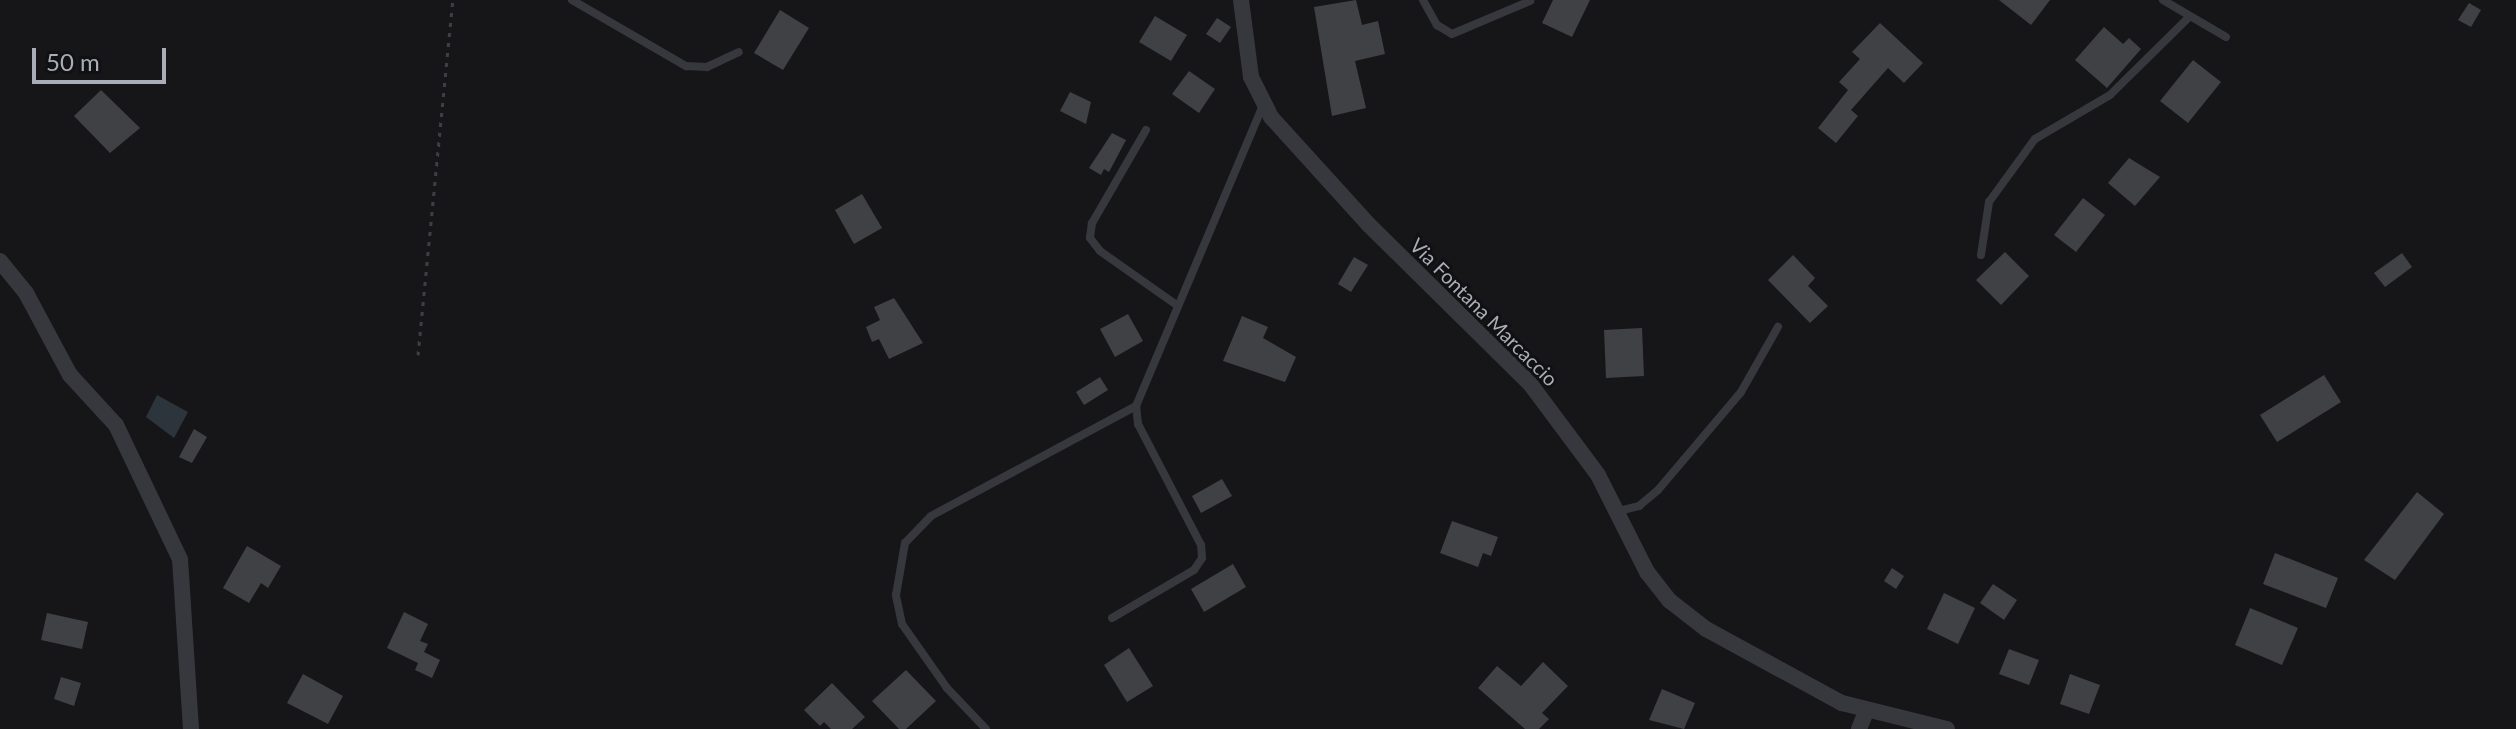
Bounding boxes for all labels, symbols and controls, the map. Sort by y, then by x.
scale bar [36,32,170,82]
text: 50 m [46,47,100,76]
street label: Via Fontana Marcaccio [1405,233,1563,391]

